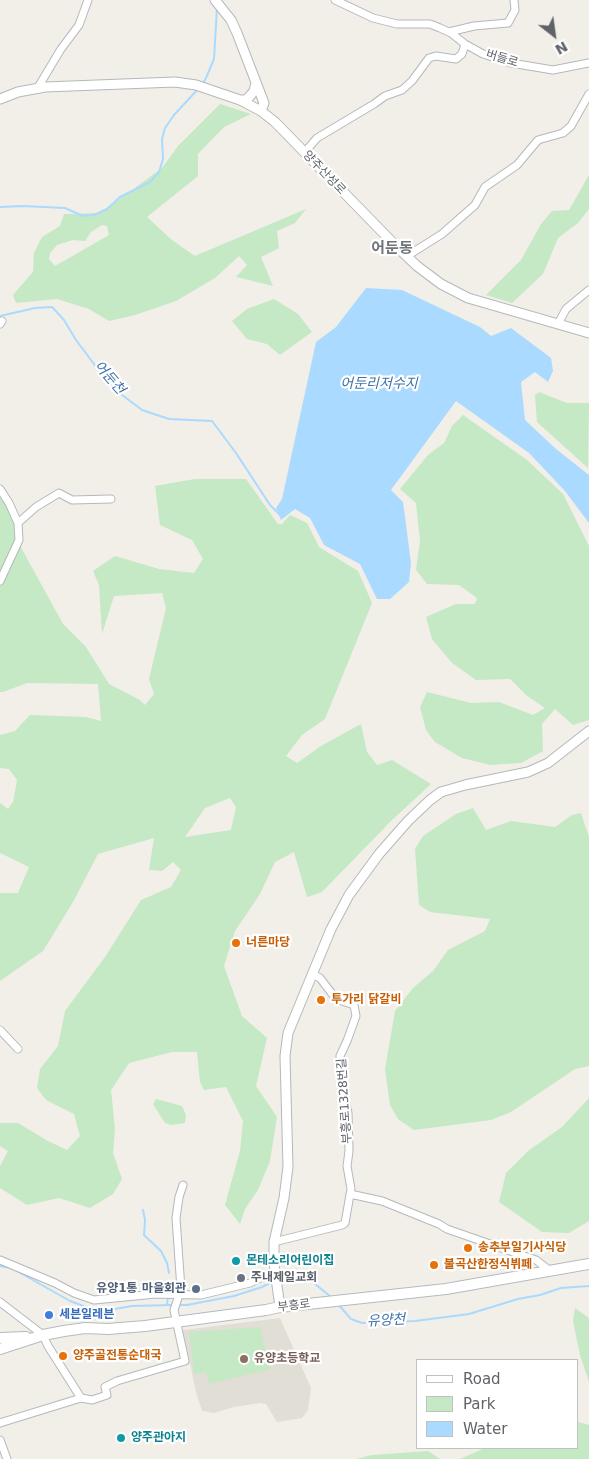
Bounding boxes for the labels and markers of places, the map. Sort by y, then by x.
place label: 너른마당 [246,936,290,950]
marker: 너른마당 [230,937,242,949]
place label: 투가리 닭갈비 [331,993,401,1007]
marker: 투가리 닭갈비 [315,994,327,1006]
place label: 송추부일기사식당 [478,1241,566,1255]
marker: 송추부일기사식당 [462,1242,474,1254]
place label: 몬테소리어린이집 [246,1254,334,1268]
marker: 몬테소리어린이집 [230,1255,242,1267]
place label: 불곡산한정식뷔페 [444,1258,532,1272]
marker: 불곡산한정식뷔페 [428,1259,440,1271]
place label: 주내제일교회 [251,1271,317,1285]
marker: 주내제일교회 [235,1272,247,1284]
place label: 유양1통 마을회관 [96,1282,186,1296]
marker: 유양1통 마을회관 [190,1283,202,1295]
place label: 세븐일레븐 [59,1308,114,1322]
marker: 세븐일레븐 [43,1309,55,1321]
place label: 양주골전통순대국 [73,1349,161,1363]
marker: 양주골전통순대국 [57,1350,69,1362]
place label: 유양초등학교 [254,1352,320,1366]
marker: 유양초등학교 [238,1353,250,1365]
place label: 양주관아지 [131,1431,186,1445]
marker: 양주관아지 [115,1432,127,1444]

